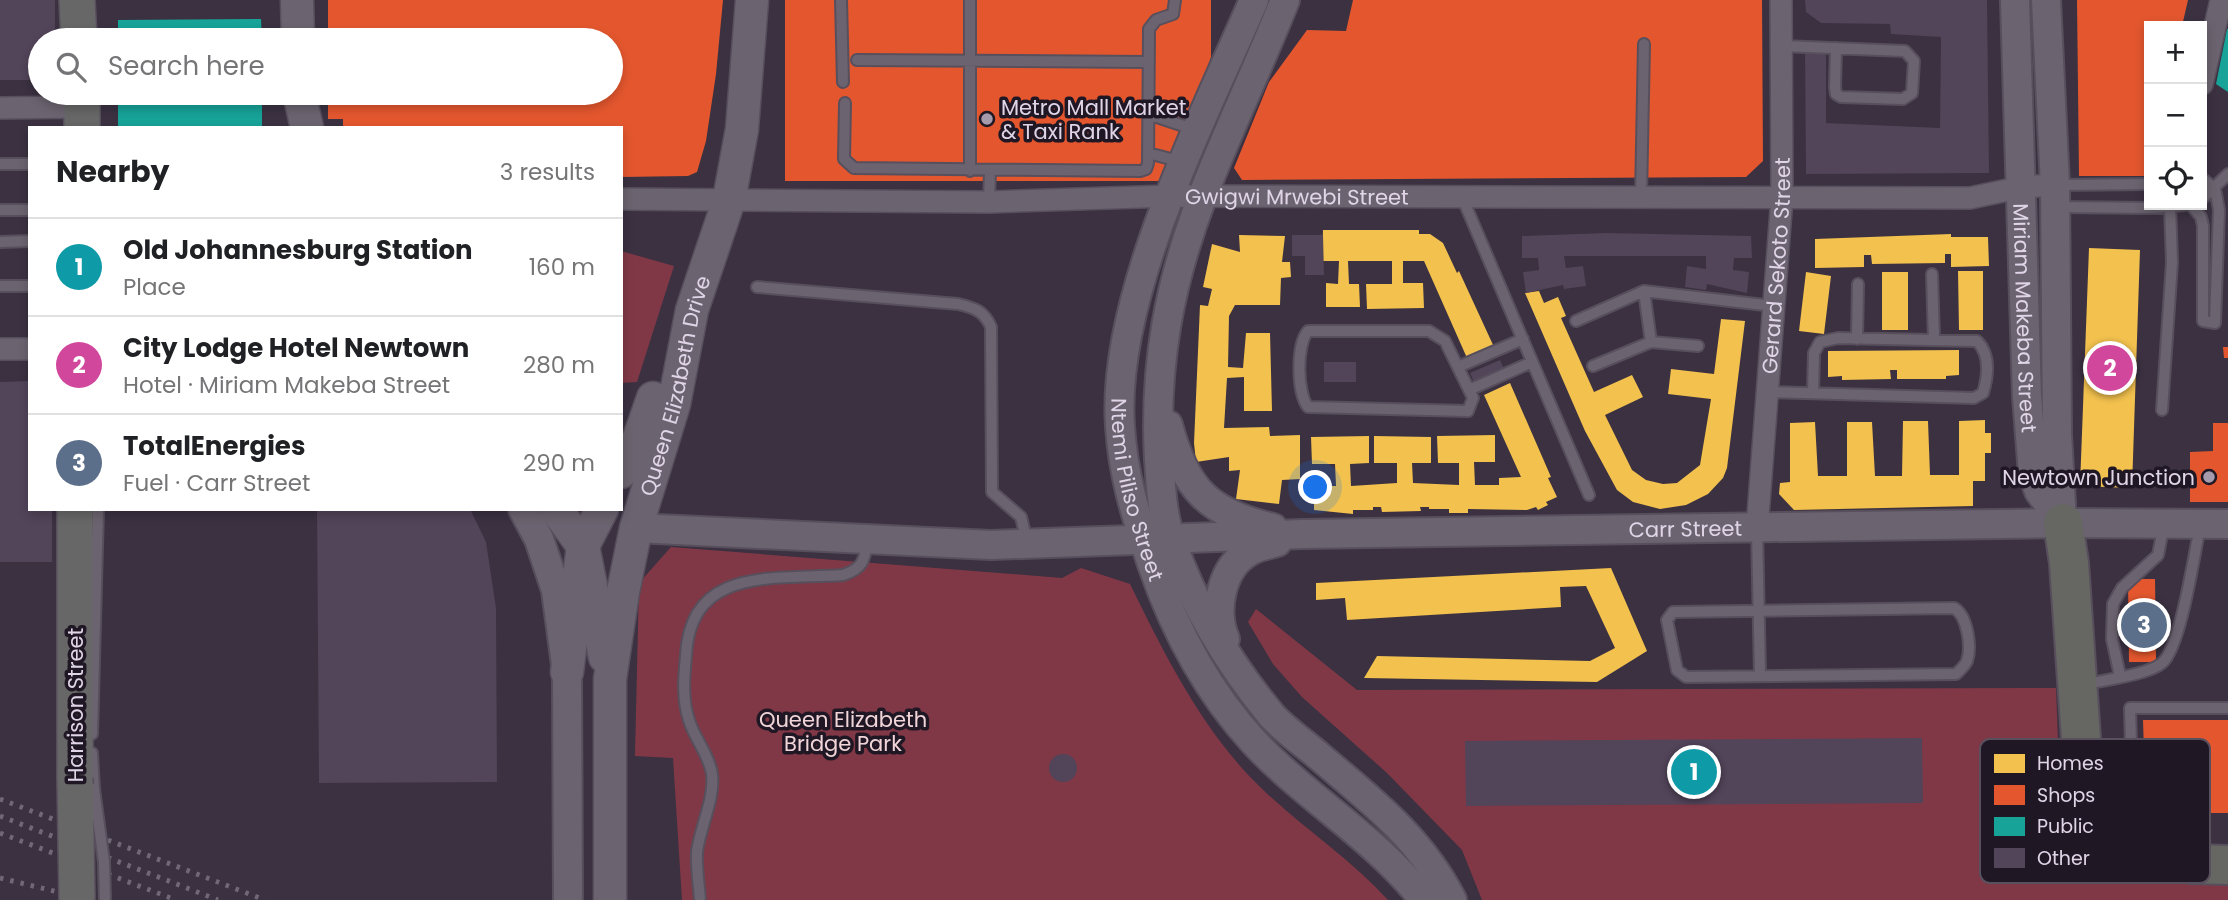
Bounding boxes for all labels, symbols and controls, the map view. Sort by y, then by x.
map controls [2144,21,2207,210]
button: + [2144,21,2207,84]
search box [28,28,623,105]
icon: search [52,48,90,86]
text: Search here [108,48,265,84]
button: − [2144,84,2207,147]
place label: Metro Mall Market & Taxi Rank [1001,93,1186,146]
marker: Metro Mall Market & Taxi Rank [979,111,995,127]
button: locate [2144,147,2207,210]
text: Nearby [56,150,170,193]
text: 3 results [500,156,595,188]
street label: Gerard Sekoto Street [1754,157,1797,375]
street label: Gwigwi Mrwebi Street [1185,182,1409,211]
street label: Miriam Makeba Street [2007,203,2044,434]
text: Old Johannesburg Station [123,232,473,268]
text: 1 [75,251,83,283]
text: 160 m [529,251,595,283]
text: Place [123,271,186,303]
street label: Queen Elizabeth Drive [632,272,717,499]
text: City Lodge Hotel Newtown [123,330,469,366]
pin: 2 [2087,342,2133,394]
text: 2 [72,349,86,381]
text: 280 m [523,349,595,381]
text: Hotel · Miriam Makeba Street [123,369,450,401]
street label: Ntemi Piliso Street [1105,398,1171,585]
text: TotalEnergies [123,428,305,464]
text: 3 [72,447,86,479]
text: 290 m [523,447,595,479]
place label: Newtown Junction [2002,463,2195,492]
text: Fuel · Carr Street [123,467,310,499]
marker: Newtown Junction [2201,469,2217,485]
your location [1298,470,1332,504]
street label: Carr Street [1629,513,1742,544]
pin: 3 [2121,599,2167,651]
street label: Harrison Street [61,628,90,782]
park label: Queen Elizabeth Bridge Park [759,705,927,758]
legend [1980,739,2210,883]
pin: 1 [1671,746,1717,798]
text: Homes [2037,750,2104,777]
text: Shops [2037,782,2095,809]
text: Public [2037,813,2094,840]
text: Other [2037,845,2090,872]

